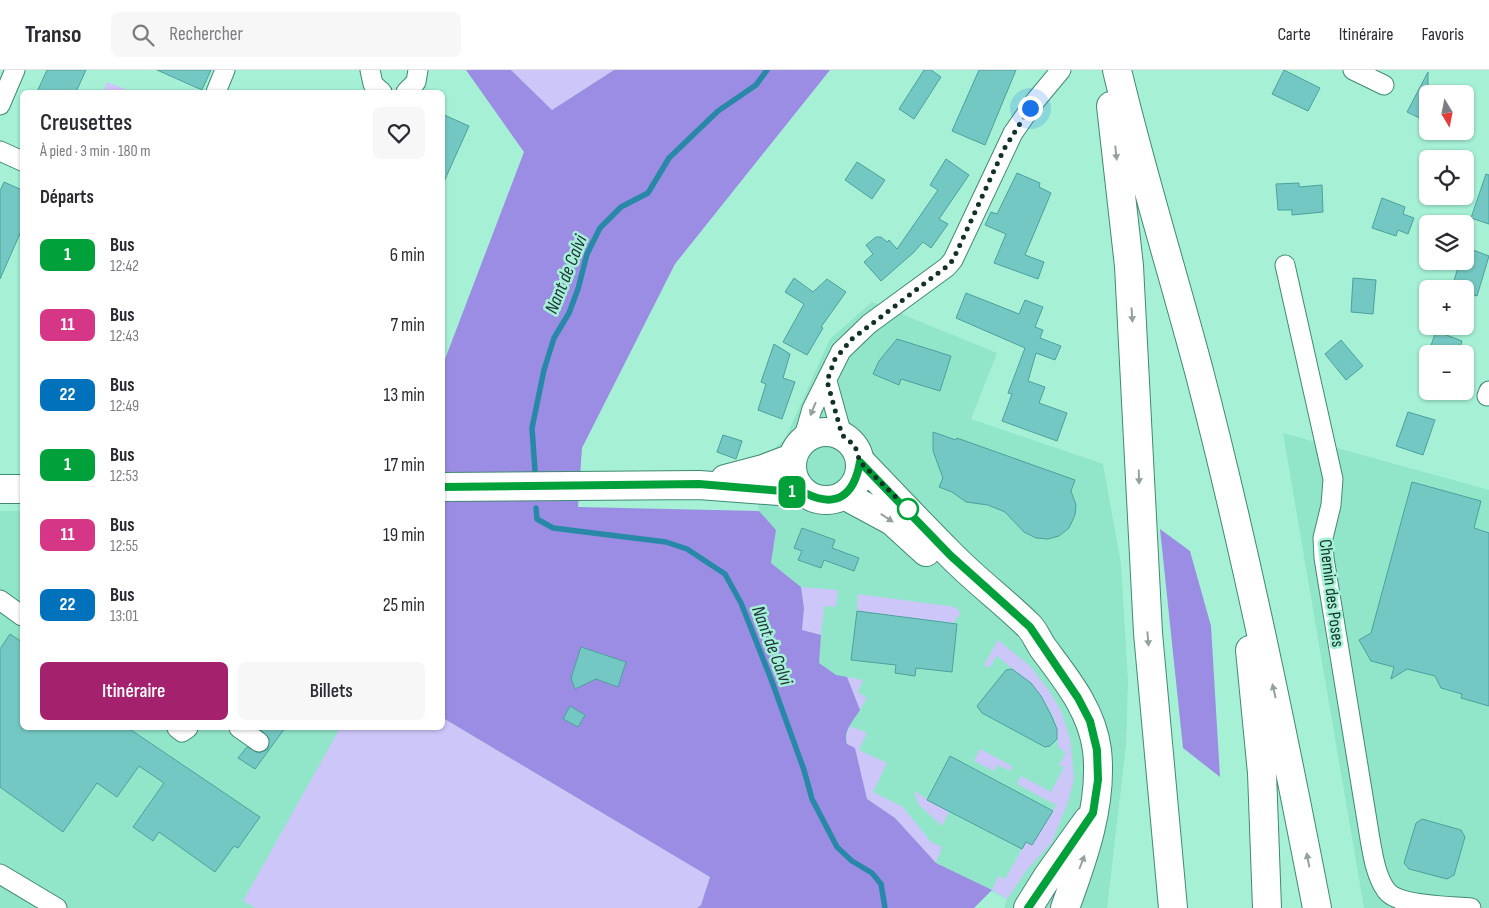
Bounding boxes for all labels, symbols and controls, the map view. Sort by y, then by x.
search box [111,12,461,57]
text: Transo [25,20,81,49]
icon: search [129,21,157,49]
text: Rechercher [169,23,243,46]
text: Carte [1277,24,1311,45]
text: Itinéraire [1339,24,1393,45]
text: Favoris [1421,24,1464,45]
north arrow [1419,85,1474,140]
map controls [1419,85,1474,400]
your location [1018,96,1043,121]
button: heart [373,107,425,159]
text: Creusettes [40,108,132,137]
text: À pied · 3 min · 180 m [40,142,151,161]
one-way arrow [1112,146,1120,162]
button: locate [1419,150,1474,205]
text: Départs [40,186,94,209]
button: layers [1419,215,1474,270]
water label: Nant de Calvi [540,231,593,317]
text: Bus [110,234,135,257]
text: 1 [64,244,71,265]
text: 6 min [390,244,425,267]
text: 12:42 [110,257,139,276]
button: + [1419,280,1474,335]
text: Bus [110,304,135,327]
one-way arrow [1129,307,1137,323]
text: 11 [60,314,75,335]
text: 7 min [391,314,425,337]
text: 12:43 [110,327,139,346]
button: − [1419,345,1474,400]
text: Bus [110,374,135,397]
text: 22 [60,384,75,405]
text: 13 min [384,384,425,407]
text: 12:49 [110,397,139,416]
one-way arrow [808,402,816,417]
text: Bus [110,444,135,467]
text: 1 [64,454,71,475]
text: 17 min [384,454,425,477]
text: 12:53 [110,467,139,486]
one-way arrow [1136,469,1144,485]
line badge: 1 [776,476,808,508]
text: 1 [788,481,796,502]
unlabelled marker [897,498,919,520]
text: Bus [110,514,135,537]
one-way arrow [880,514,893,523]
text: 11 [60,524,75,545]
text: 19 min [383,524,425,547]
text: 12:55 [110,537,138,556]
street label: Chemin des Poses [1314,538,1349,648]
text: Bus [110,584,135,607]
text: 22 [60,594,75,615]
text: 25 min [383,594,425,617]
water label: Nant de Calvi [746,603,797,689]
text: 13:01 [110,607,138,626]
one-way arrow [1145,632,1153,648]
button: Itinéraire [40,662,228,720]
button: Billets [238,662,425,720]
one-way arrow [1270,683,1278,699]
one-way arrow [1303,852,1311,868]
one-way arrow [1079,855,1086,870]

